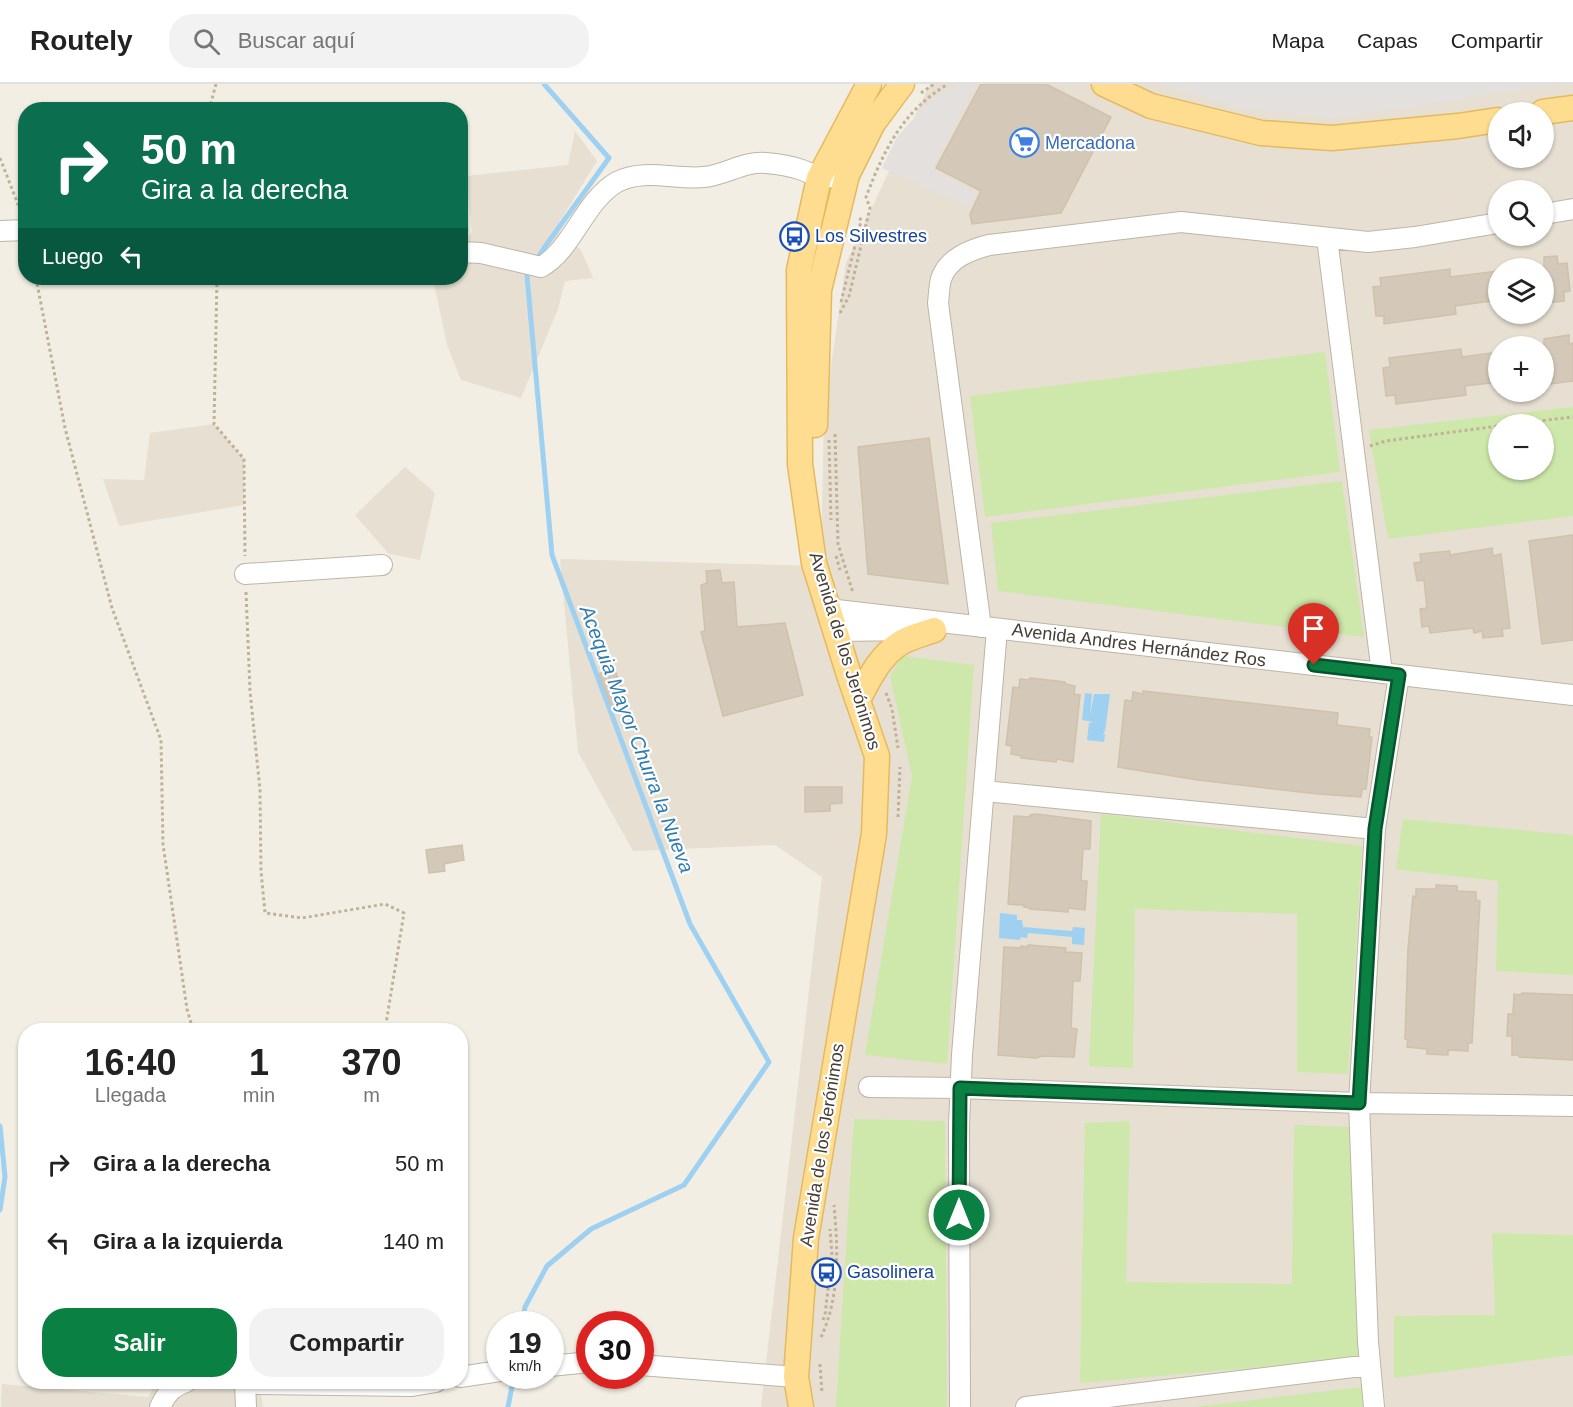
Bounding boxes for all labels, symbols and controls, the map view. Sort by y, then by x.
search box [169,14,589,68]
text: Routely [30,25,133,56]
icon: search [190,25,223,58]
text: Buscar aquí [238,28,355,53]
text: Mapa [1272,29,1324,52]
text: Capas [1357,29,1418,52]
text: Compartir [1451,29,1543,52]
map controls [1488,102,1554,480]
button: sound [1488,102,1554,168]
icon: right [42,126,120,204]
text: 50 m [141,126,237,173]
supermarket icon: Mercadona [1008,127,1040,159]
place label: Mercadona [1045,133,1136,153]
text: Gira a la derecha [141,175,348,205]
button: search [1488,180,1554,246]
bus stop icon: Los Silvestres [778,220,810,252]
place label: Los Silvestres [815,226,927,246]
icon: left [115,240,148,273]
text: Luego [42,244,103,269]
button: layers [1488,258,1554,324]
button: + [1488,336,1554,402]
button: − [1488,414,1554,480]
street label: Avenida de los Jerónimos [805,550,885,752]
water label: Acequia Mayor Churra la Nueva [575,601,698,876]
pin [1288,603,1339,665]
icon: arrive [1297,612,1330,645]
street label: Avenida Andres Hernández Ros [1011,619,1267,671]
text: 16:40 [84,1042,176,1083]
text: 1 [249,1042,269,1083]
text: 370 [341,1042,402,1083]
street label: Avenida de los Jerónimos [796,1042,848,1248]
text: Llegada [95,1084,166,1106]
text: min [243,1084,275,1106]
text: m [363,1084,380,1106]
icon: right [42,1148,75,1181]
text: Gira a la derecha [93,1151,270,1176]
text: 50 m [395,1151,444,1176]
position arrow [927,1183,991,1247]
icon: left [42,1226,75,1259]
text: Gira a la izquierda [93,1229,283,1254]
text: 140 m [383,1229,444,1254]
bus stop icon: Gasolinera [810,1256,842,1288]
place label: Gasolinera [847,1262,935,1282]
button: Salir [42,1308,237,1377]
button: Compartir [249,1308,444,1377]
speed limit sign: 30 [576,1311,654,1389]
text: 19 [508,1326,542,1359]
text: km/h [509,1357,541,1374]

